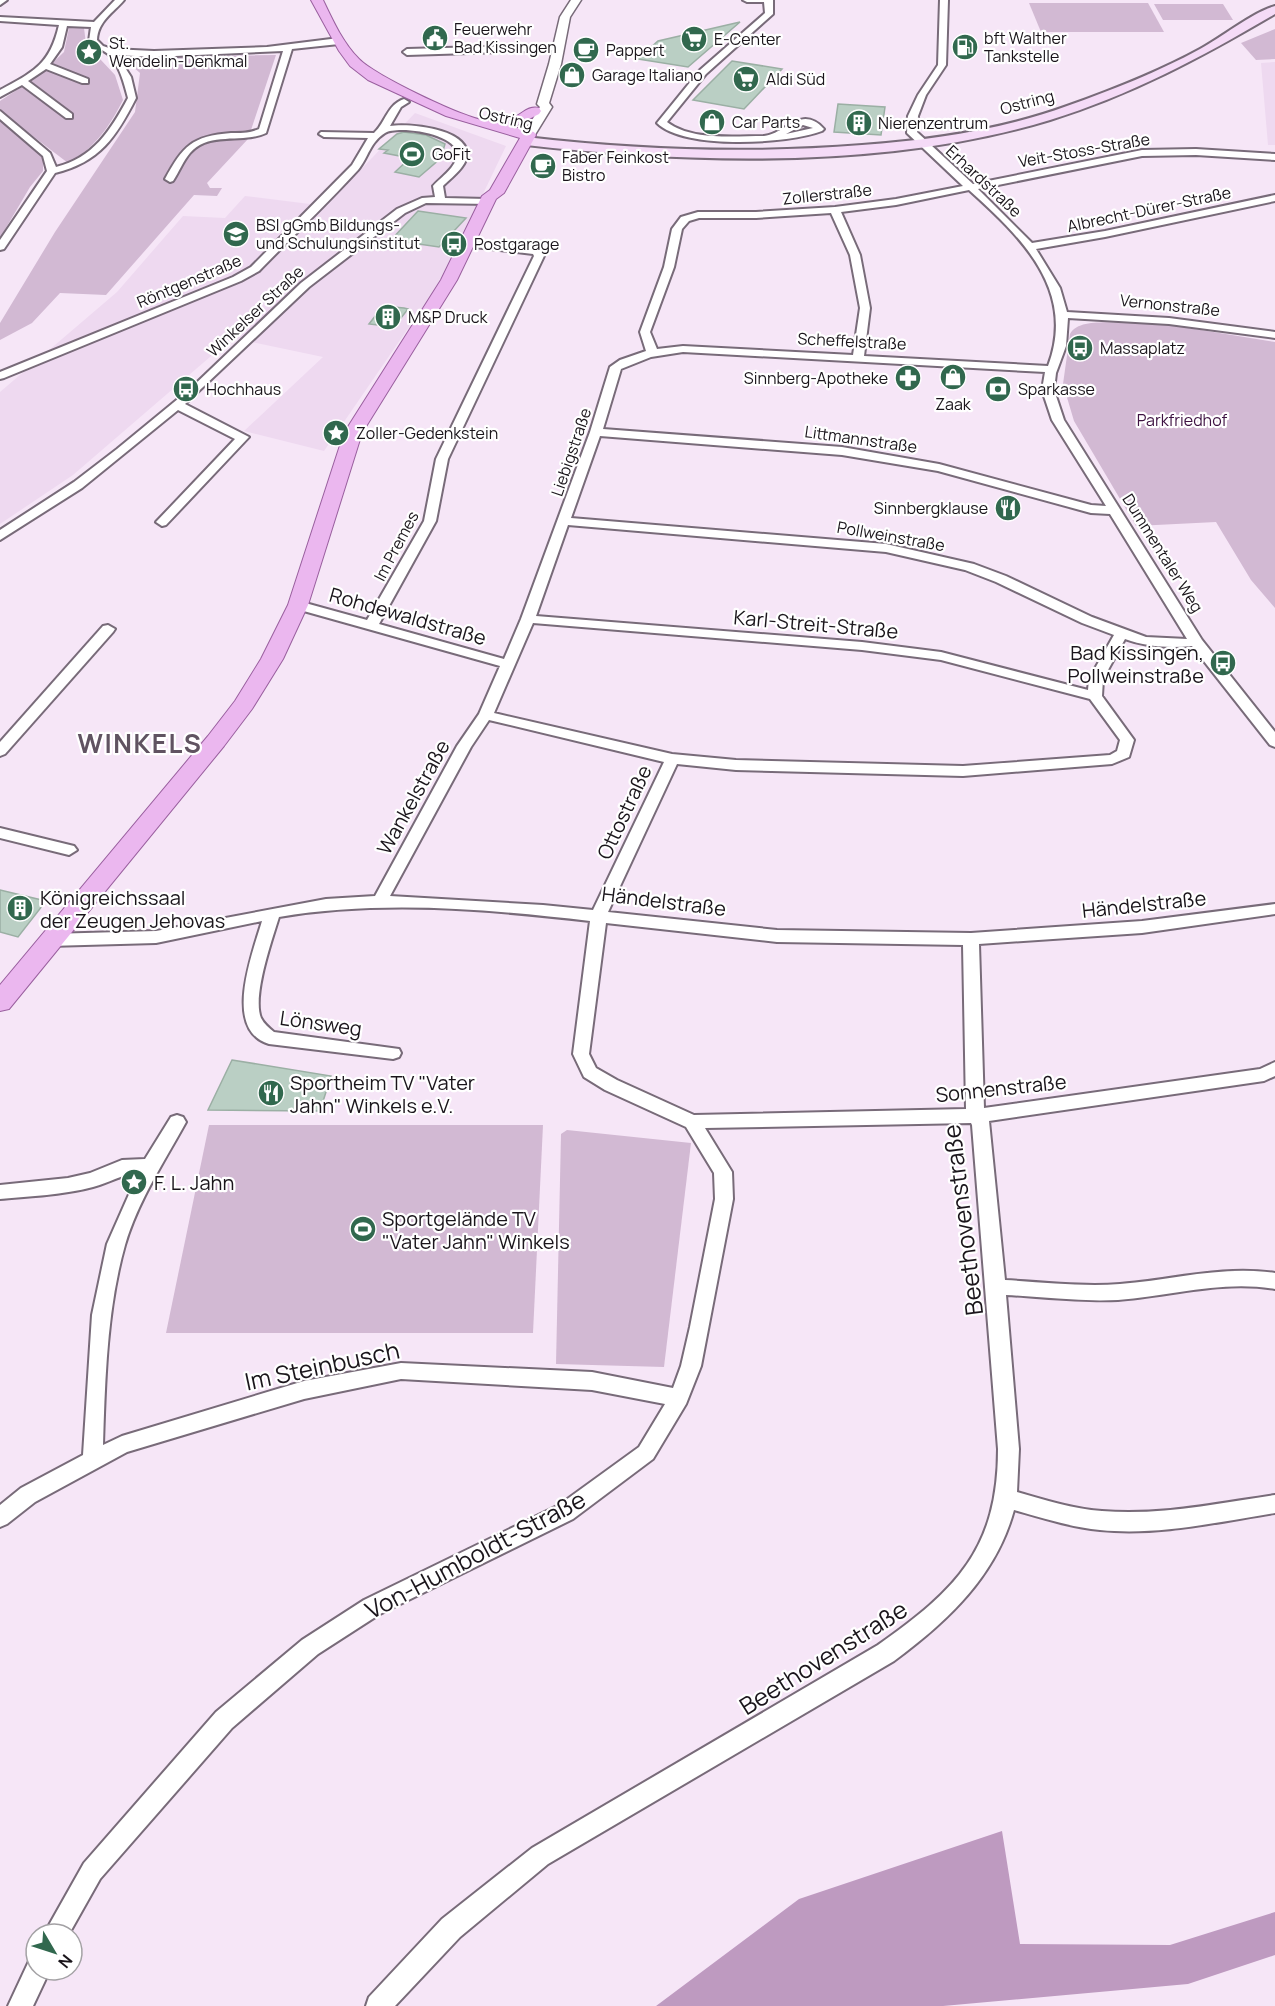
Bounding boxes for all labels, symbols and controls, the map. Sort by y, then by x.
place label: Feuerwehr Bad Kissingen [454,18,557,58]
public building icon: Feuerwehr Bad Kissingen [420,23,450,53]
supermarket icon: E-Center [679,24,709,54]
place label: bft Walther Tankstelle [984,27,1067,67]
place label: E-Center [714,28,781,50]
place label: St. Wendelin-Denkmal [109,32,248,72]
fuel station icon: bft Walther Tankstelle [950,32,980,62]
cafe icon: Pappert [571,35,601,65]
place icon: St. Wendelin-Denkmal [74,37,104,67]
place label: Pappert [606,39,665,61]
shop icon: Garage Italiano [557,60,587,90]
place label: Garage Italiano [592,64,703,86]
supermarket icon: Aldi Süd [731,64,761,94]
place label: Aldi Süd [766,68,825,90]
street label: Ostring [998,84,1056,120]
street label: Ostring [477,101,535,135]
shop icon: Car Parts [697,107,727,137]
building icon: Nierenzentrum [844,108,874,138]
place label: Car Parts [732,111,800,133]
place label: Nierenzentrum [878,112,988,134]
street label: Veit-Stoss-Straße [1016,128,1152,172]
sports icon: GoFit [397,139,427,169]
street label: Erhardstraße [941,140,1027,222]
place label: GoFit [432,143,471,165]
place label: Faber Feinkost Bistro [562,146,669,186]
cafe icon: Faber Feinkost Bistro [528,151,558,181]
street label: Zollerstraße [781,178,873,210]
street label: Albrecht-Dürer-Straße [1065,181,1233,237]
place label: BSI gGmb Bildungs- und Schulungsinstitut [256,214,420,254]
school or university icon: BSI gGmb Bildungs- und Schulungsinstitut [221,219,251,249]
bus stop icon: Postgarage [439,229,469,259]
place label: Postgarage [474,233,559,255]
street label: Röntgenstraße [133,249,245,313]
street label: Winkelser Straße [202,260,308,362]
street label: Vernonstraße [1119,289,1221,321]
building icon: M&P Druck [373,302,403,332]
place label: M&P Druck [408,306,489,328]
street label: Scheffelstraße [797,327,907,355]
bus stop icon: Massaplatz [1065,333,1095,363]
place label: Massaplatz [1100,337,1185,359]
shop icon: Zaak [938,362,968,392]
pharmacy icon: Sinnberg-Apotheke [893,363,923,393]
place label: Sinnberg-Apotheke [744,367,888,389]
bus stop icon: Hochhaus [171,374,201,404]
bank icon: Sparkasse [983,374,1013,404]
place label: Hochhaus [206,378,281,400]
place label: Sparkasse [1018,378,1095,400]
place label: Zaak [935,393,972,415]
street label: Liebigstraße [546,405,596,499]
park label: Parkfriedhof [1137,409,1228,431]
place icon: Zoller-Gedenkstein [321,418,351,448]
street label: Littmannstraße [803,420,919,458]
place label: Zoller-Gedenkstein [356,422,498,444]
street label: Dummentaler Weg [1118,489,1208,617]
restaurant icon: Sinnbergklause [993,493,1023,523]
place label: Sinnbergklause [874,497,988,519]
street label: Im Premes [368,507,424,585]
street label: Pollweinstraße [835,516,947,556]
street label: Rohdewaldstraße [326,581,490,651]
street label: Karl-Streit-Straße [732,603,900,645]
place label: Bad Kissingen, Pollweinstraße [1068,639,1204,689]
bus stop icon: Bad Kissingen, Pollweinstraße [1208,648,1238,678]
district label: WINKELS [78,725,202,761]
street label: Wankelstraße [370,735,456,859]
street label: Ottostraße [590,760,658,864]
street label: Händelstraße [600,880,728,922]
place label: Königreichssaal der Zeugen Jehovas [40,884,225,934]
street label: Händelstraße [1080,884,1208,924]
building icon: Königreichssaal der Zeugen Jehovas [5,893,35,923]
street label: Lönsweg [278,1004,364,1042]
street label: Sonnenstraße [934,1068,1068,1108]
place label: Sportheim TV "Vater Jahn" Winkels e.V. [290,1069,475,1119]
restaurant icon: Sportheim TV "Vater Jahn" Winkels e.V. [256,1078,286,1108]
street label: Beethovenstraße [934,1123,990,1317]
place icon: F. L. Jahn [119,1167,149,1197]
place label: F. L. Jahn [154,1169,234,1196]
place label: Sportgelände TV "Vater Jahn" Winkels [382,1205,570,1255]
sports icon: Sportgelände TV "Vater Jahn" Winkels [348,1214,378,1244]
street label: Im Steinbusch [242,1333,402,1397]
street label: Von-Humboldt-Straße [359,1482,591,1626]
street label: Beethovenstraße [733,1592,913,1722]
north arrow [24,1922,84,1982]
text: N [53,1950,78,1973]

